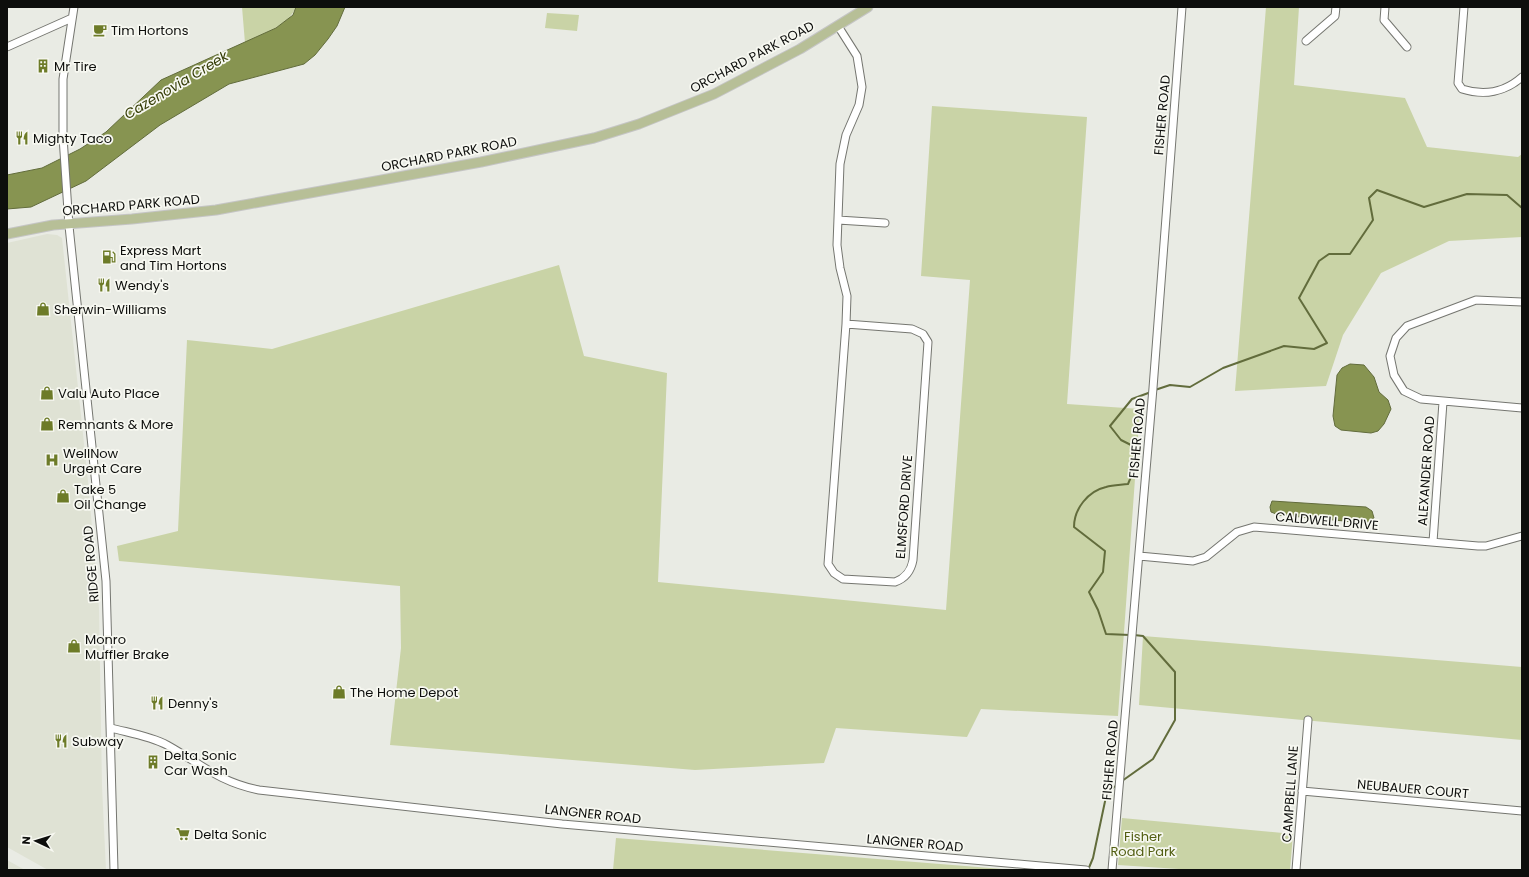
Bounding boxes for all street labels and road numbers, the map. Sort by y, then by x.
street label: ORCHARD PARK ROAD [687,16,817,98]
street label: FISHER ROAD [1149,74,1175,156]
street label: ORCHARD PARK ROAD [379,132,519,176]
street label: ORCHARD PARK ROAD [61,190,201,220]
street label: FISHER ROAD [1124,397,1150,479]
street label: ALEXANDER ROAD [1413,415,1439,527]
street label: ELMSFORD DRIVE [891,454,917,560]
street label: CALDWELL DRIVE [1275,507,1379,535]
street label: RIDGE ROAD [78,525,104,603]
street label: FISHER ROAD [1097,719,1123,801]
street label: CAMPBELL LANE [1277,745,1303,843]
street label: NEUBAUER COURT [1356,775,1470,803]
street label: LANGNER ROAD [544,799,642,829]
street label: LANGNER ROAD [866,829,964,857]

